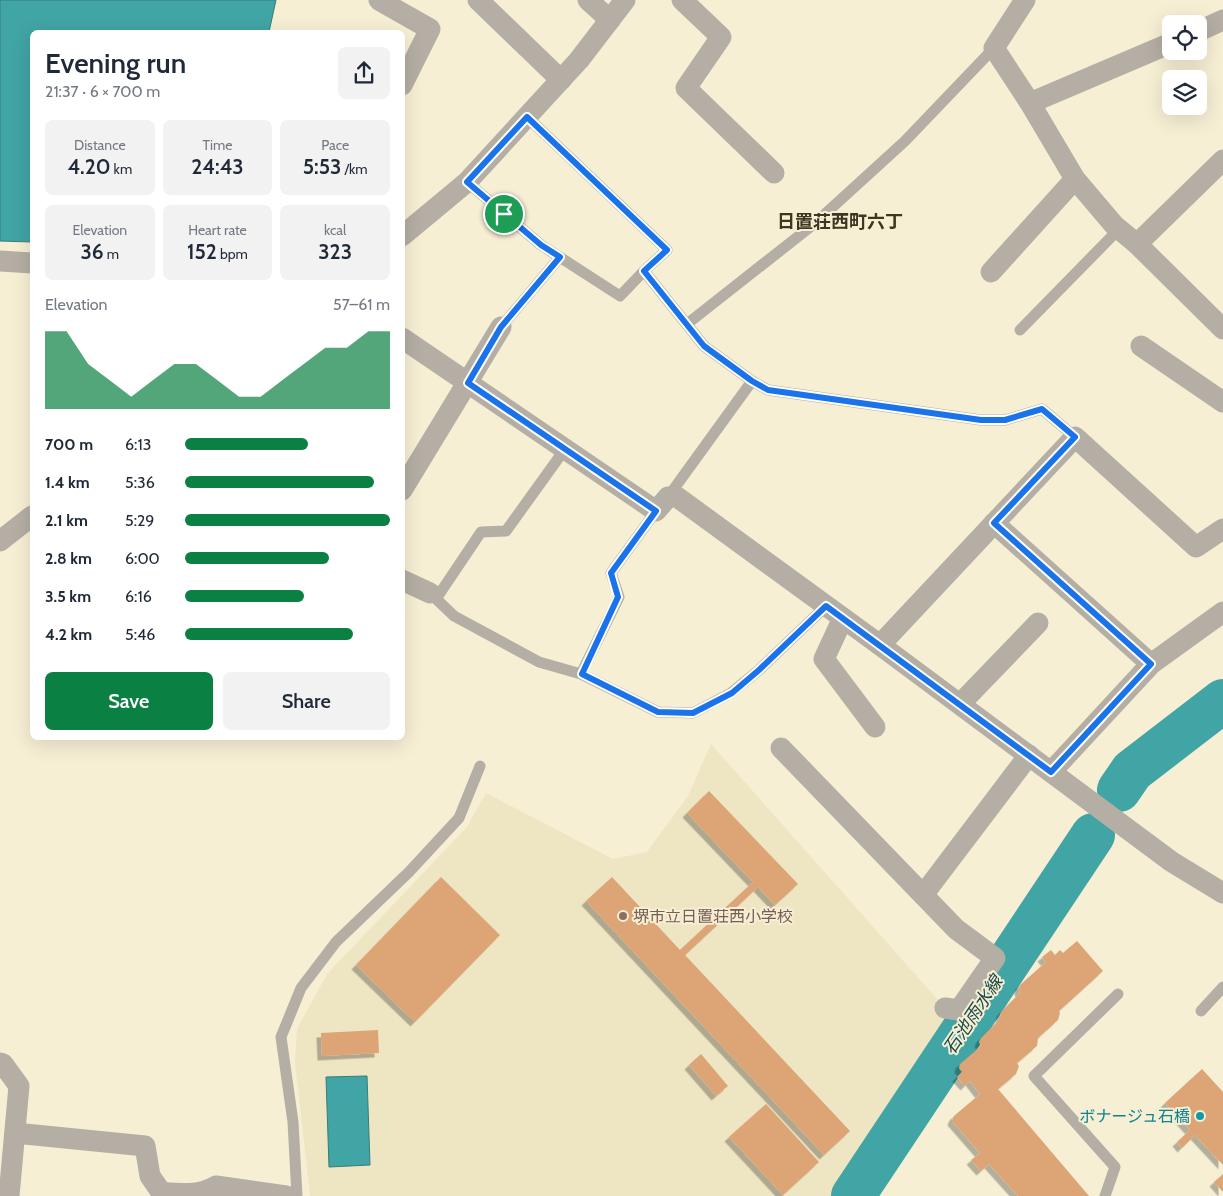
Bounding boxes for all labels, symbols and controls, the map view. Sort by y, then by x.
map controls [1162,15,1207,115]
button: locate [1162,15,1207,60]
text: Evening run [45,46,186,80]
button: share [338,47,390,99]
button: layers [1162,70,1207,115]
text: 21:37 · 6 × 700 m [45,82,160,101]
text: Distance [74,136,126,154]
text: Time [203,136,232,154]
text: Pace [321,136,349,154]
text: 4.20 [67,154,110,179]
text: 24:43 [191,154,244,179]
text: 5:53 [303,154,341,179]
text: km [110,160,132,178]
text: /km [341,160,368,178]
pin [483,193,525,235]
icon: arrive [490,200,518,228]
district label: 日置荘西町六丁 [777,211,903,233]
text: Elevation [72,221,127,239]
text: Heart rate [188,221,247,239]
text: kcal [324,221,346,239]
text: 36 [81,239,104,264]
text: 152 [187,239,217,264]
text: 323 [318,239,352,264]
text: m [104,245,119,263]
text: bpm [217,245,248,263]
text: Elevation [45,295,108,314]
text: 57–61 m [333,295,390,314]
text: 700 m [45,435,93,454]
text: 6:13 [125,435,151,454]
text: 1.4 km [45,473,90,492]
text: 5:36 [125,473,155,492]
text: 2.1 km [45,511,88,530]
text: 5:29 [125,511,154,530]
text: 2.8 km [45,549,92,568]
text: 6:00 [125,549,160,568]
text: 3.5 km [45,587,91,606]
text: 6:16 [125,587,152,606]
text: 4.2 km [45,625,92,644]
text: 5:46 [125,625,155,644]
button: Save [45,672,213,730]
button: Share [223,672,390,730]
place label: 堺市立日置荘西小学校 [633,907,793,926]
marker: 堺市立日置荘西小学校 [617,910,629,922]
water label: 石池雨水線 [939,970,1008,1058]
place label: ボナージュ石橋 [1079,1107,1190,1126]
marker: ボナージュ石橋 [1194,1110,1206,1122]

